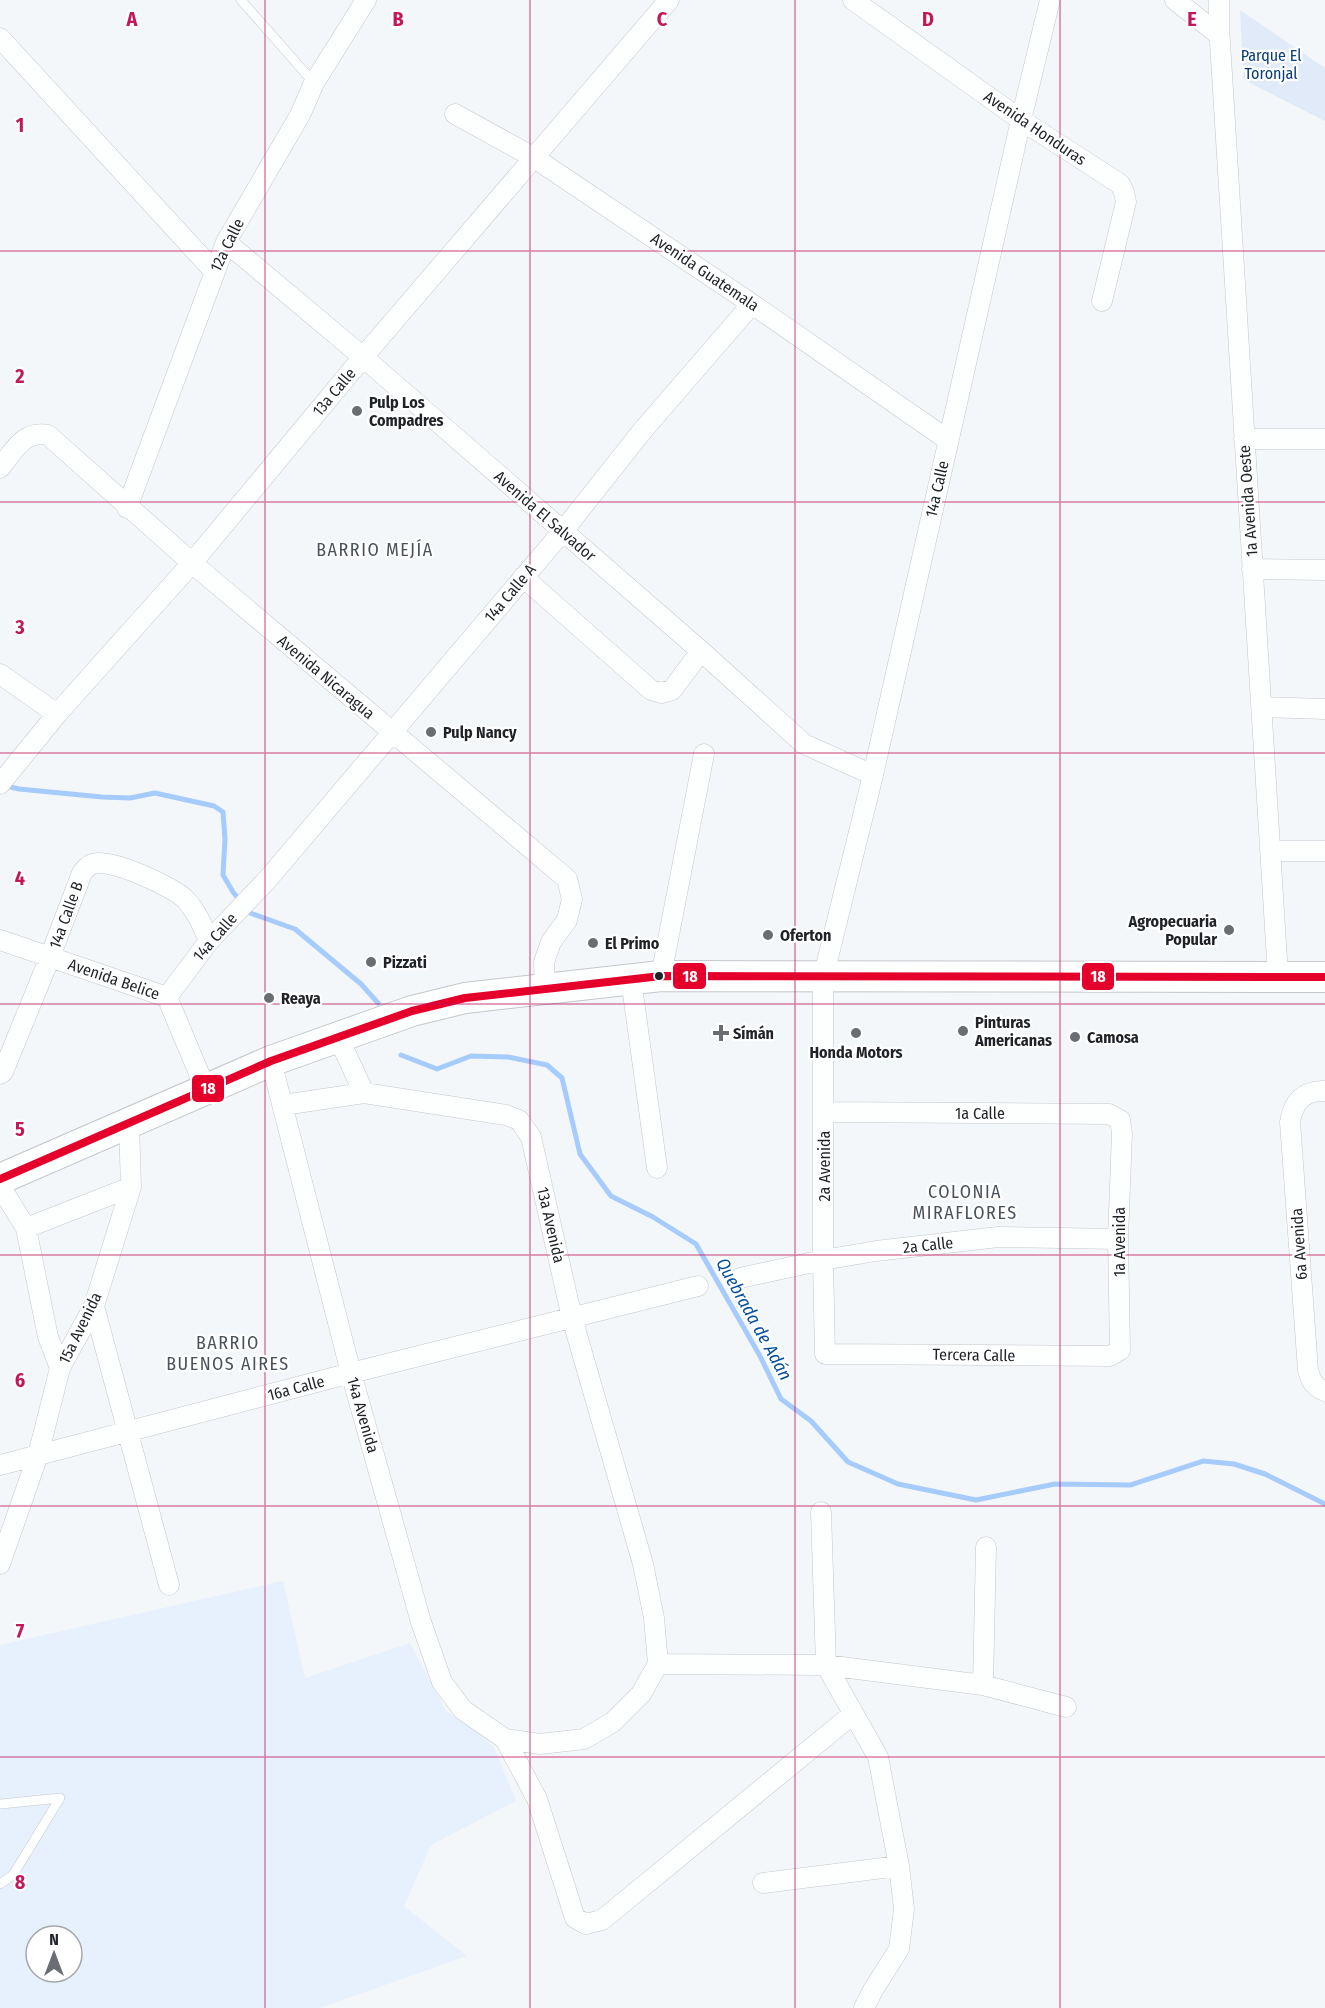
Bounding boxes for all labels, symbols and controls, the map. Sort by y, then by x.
text: A [126,7,139,31]
text: B [392,7,404,31]
text: C [657,7,668,31]
text: D [922,7,934,31]
text: E [1187,7,1197,31]
park label: Parque El Toronjal [1241,46,1301,83]
street label: Avenida Honduras [980,87,1090,169]
text: 1 [16,113,24,137]
street label: 12a Calle [206,215,248,275]
street label: Avenida Guatemala [647,229,763,315]
text: 2 [14,364,25,388]
street label: 13a Calle [308,364,360,420]
place label: Pulp Los Compadres [369,393,444,430]
marker: Pulp Los Compadres [350,404,364,418]
street label: 1a Avenida Oeste [1235,445,1261,557]
street label: 14a Calle [921,459,953,519]
street label: Avenida El Salvador [490,467,600,566]
district label: BARRIO MEJÍA [316,538,434,561]
street label: 14a Calle A [480,560,540,626]
text: 3 [14,615,25,639]
street label: Avenida Nicaragua [274,631,378,723]
place label: Pulp Nancy [443,723,517,742]
marker: Pulp Nancy [424,725,438,739]
text: 4 [15,866,25,890]
street label: 14a Calle B [45,879,87,951]
street label: 14a Calle [189,909,241,965]
place label: Agropecuaria Popular [1128,912,1217,949]
marker: Agropecuaria Popular [1222,923,1236,937]
place label: Oferton [780,926,831,945]
marker: Oferton [761,928,775,942]
place label: El Primo [605,934,660,953]
marker: El Primo [586,936,600,950]
place label: Pizzati [383,953,427,972]
street label: Avenida Belice [66,954,162,1004]
marker: Pizzati [364,955,378,969]
line badge: 18 [672,962,707,990]
line badge: 18 [1081,962,1115,991]
text: 18 [682,967,698,986]
text: 18 [1090,967,1106,986]
unlabelled marker [653,970,665,982]
place label: Reaya [281,989,321,1008]
marker: Reaya [262,991,276,1005]
place label: Pinturas Americanas [974,1013,1052,1050]
place label: Símán [733,1024,774,1043]
marker: Pinturas Americanas [956,1024,970,1038]
marker: Símán [714,1026,728,1040]
marker: Honda Motors [849,1026,863,1040]
place label: Camosa [1087,1028,1139,1047]
marker: Camosa [1068,1030,1082,1044]
place label: Honda Motors [809,1043,903,1062]
line badge: 18 [191,1074,225,1103]
text: 18 [200,1079,216,1098]
street label: 1a Calle [955,1104,1005,1123]
text: 5 [15,1117,25,1141]
street label: 2a Avenida [815,1130,834,1201]
district label: COLONIA MIRAFLORES [912,1181,1018,1224]
street label: 13a Avenida [533,1185,569,1265]
street label: 1a Avenida [1110,1207,1129,1277]
street label: 6a Avenida [1287,1207,1311,1280]
street label: 2a Calle [902,1233,954,1257]
water label: Quebrada de Adán [711,1254,797,1384]
street label: 15a Avenida [54,1289,106,1367]
district label: BARRIO BUENOS AIRES [166,1332,290,1375]
street label: Tercera Calle [933,1345,1016,1365]
text: 6 [15,1368,25,1392]
street label: 16a Calle [266,1371,326,1405]
street label: 14a Avenida [343,1375,383,1455]
text: 7 [16,1619,25,1643]
text: 8 [15,1870,26,1894]
north arrow [24,1924,84,1984]
text: N [49,1930,59,1949]

